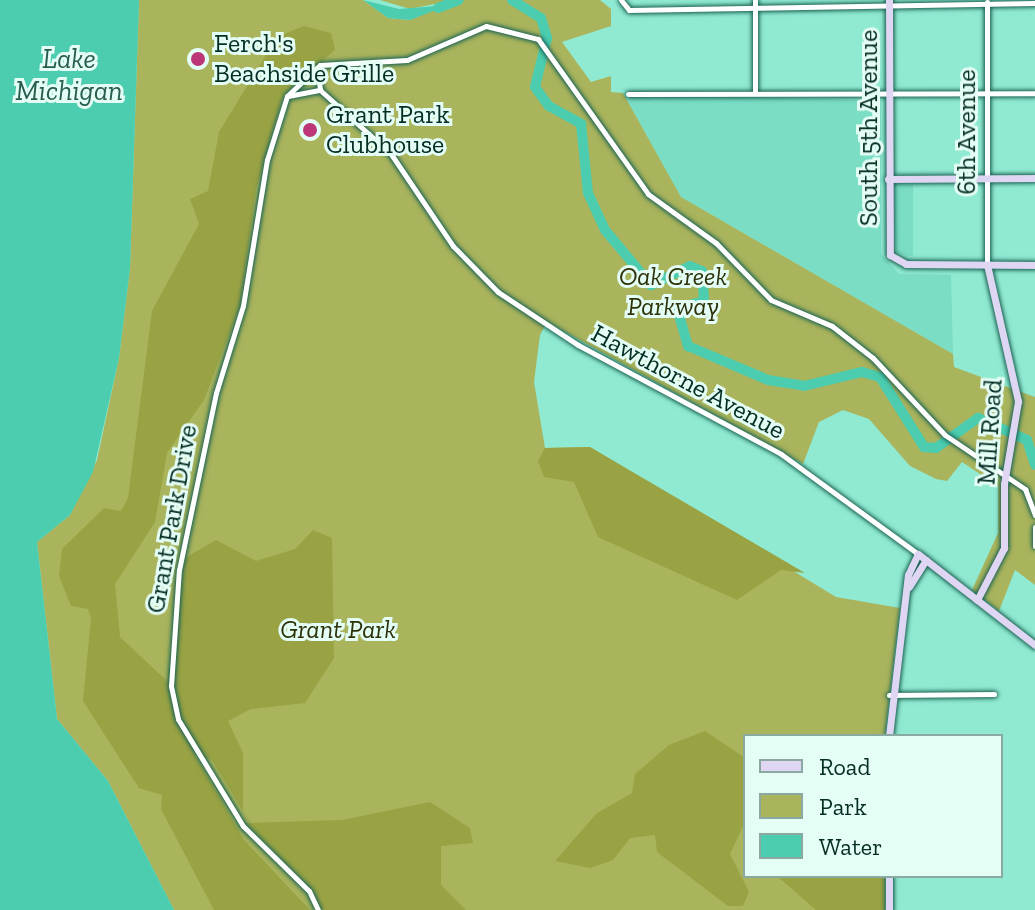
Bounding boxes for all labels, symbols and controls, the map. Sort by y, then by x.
place label: Ferch's Beachside Grille [214,28,394,90]
street label: South 5th Avenue [853,29,885,227]
water label: Lake Michigan [15,42,123,108]
marker: Ferch's Beachside Grille [189,50,207,68]
street label: 6th Avenue [951,69,983,195]
place label: Grant Park Clubhouse [326,99,449,160]
marker: Grant Park Clubhouse [301,121,319,139]
park label: Oak Creek Parkway [619,261,727,322]
street label: Hawthorne Avenue [586,318,790,446]
street label: Mill Road [971,378,1009,486]
street label: Grant Park Drive [140,422,204,616]
park label: Grant Park [280,614,396,646]
legend [743,734,1003,878]
text: Road [819,752,871,781]
text: Park [819,792,867,821]
text: Water [819,832,882,861]

